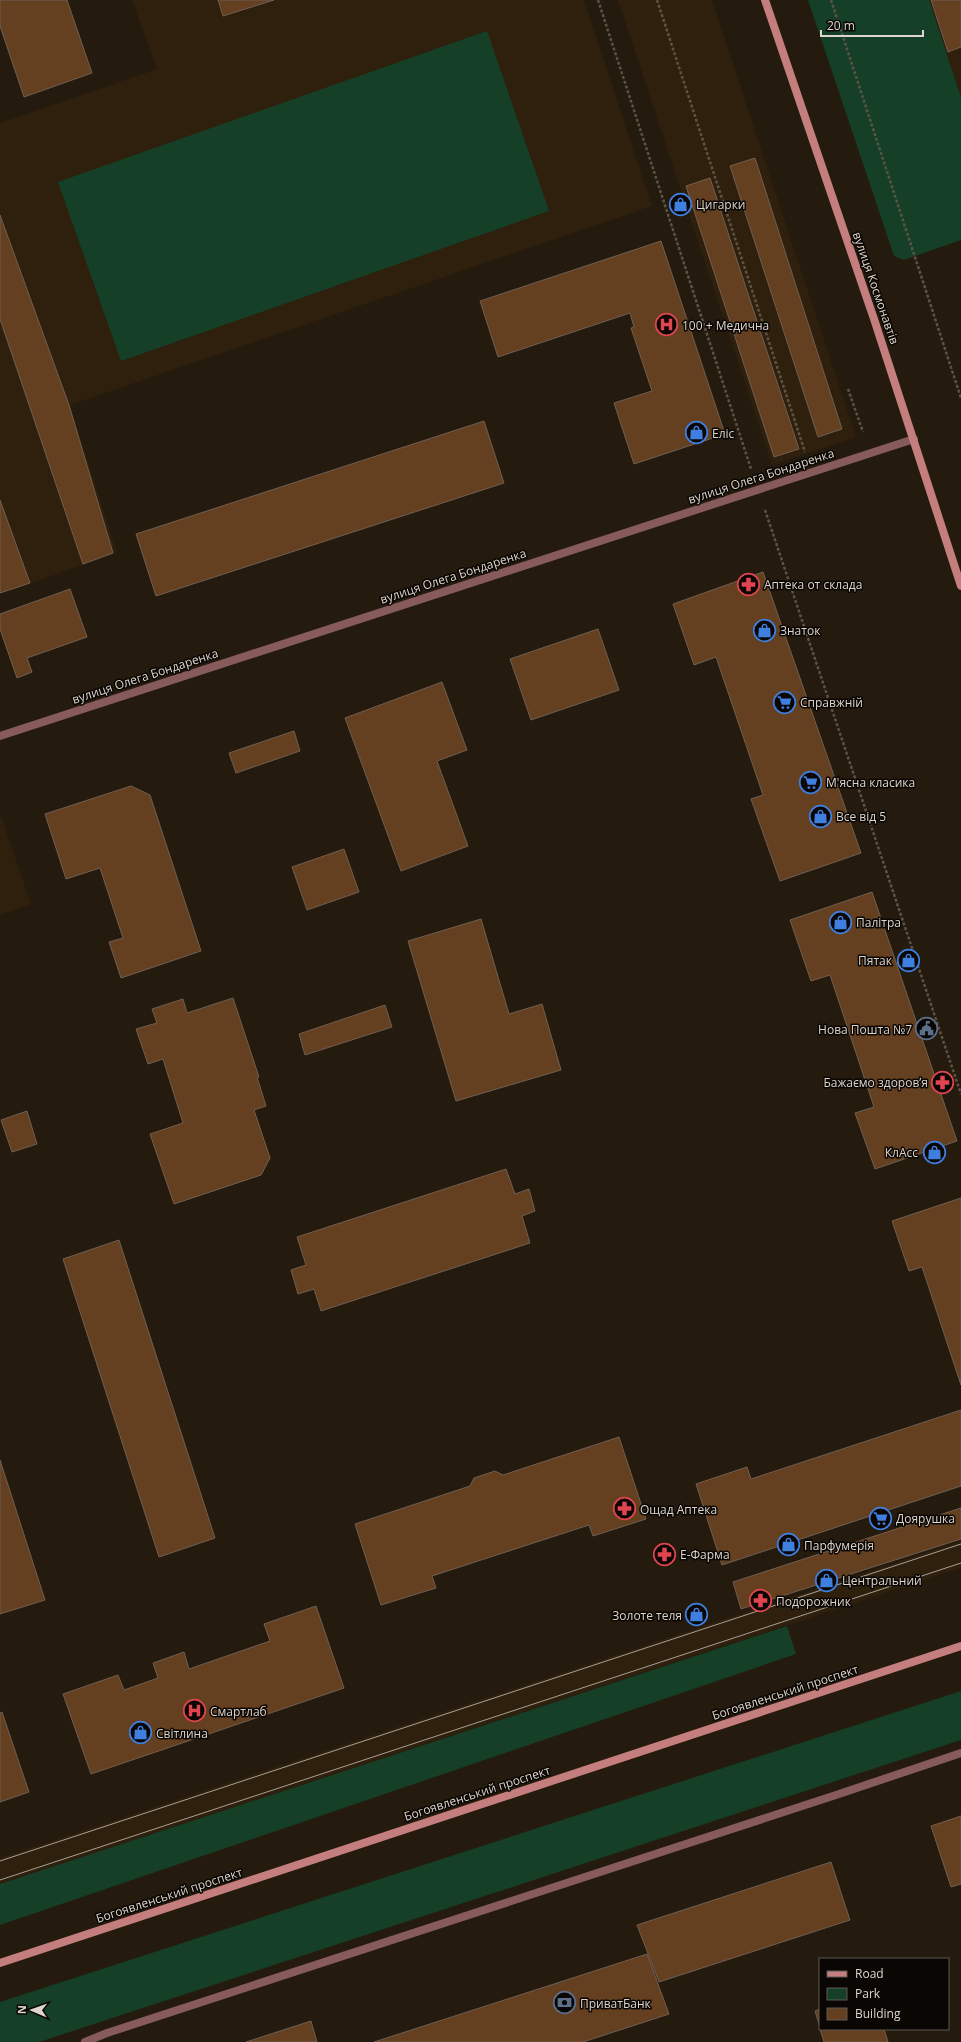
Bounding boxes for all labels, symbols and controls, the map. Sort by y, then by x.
scale bar [821,12,923,38]
text: 20 m [827,17,855,34]
shop icon: Цигарки [668,191,694,217]
place label: Цигарки [696,196,746,213]
street label: вулиця Космонавтів [849,230,903,347]
hospital icon: 100 + Медична [654,312,680,338]
place label: 100 + Медична [682,317,769,334]
shop icon: Еліс [684,420,710,446]
place label: Еліс [712,425,735,442]
street label: вулиця Олега Бондаренка [686,444,836,508]
street label: вулиця Олега Бондаренка [378,544,528,608]
pharmacy icon: Аптека от склада [735,571,761,597]
place label: Аптека от склада [764,576,862,593]
shop icon: Знаток [752,617,778,643]
place label: Знаток [780,622,821,639]
street label: вулиця Олега Бондаренка [70,644,220,708]
supermarket icon: Справжній [772,689,798,715]
place label: Справжній [800,694,863,711]
supermarket icon: М'ясна класика [797,769,823,795]
place label: М'ясна класика [826,774,915,791]
shop icon: Все від 5 [807,803,833,829]
place label: Все від 5 [836,808,886,825]
shop icon: Палітра [828,909,854,935]
place label: Палітра [856,914,901,931]
shop icon: Пятак [895,947,921,973]
place label: Пятак [858,952,893,969]
public building icon: Нова Пошта №7 [914,1016,940,1042]
place label: Нова Пошта №7 [818,1021,912,1038]
pharmacy icon: Бажаємо здоровʼя [930,1069,956,1095]
place label: Бажаємо здоровʼя [823,1074,928,1091]
shop icon: КлАсс [921,1139,947,1165]
place label: КлАсс [885,1144,918,1161]
pharmacy icon: Ощад Аптека [612,1496,638,1522]
place label: Ощад Аптека [640,1501,717,1518]
supermarket icon: Доярушка [867,1505,893,1531]
place label: Доярушка [896,1510,955,1527]
shop icon: Парфумерія [776,1532,802,1558]
place label: Парфумерія [804,1537,874,1554]
pharmacy icon: Е-Фарма [651,1541,677,1567]
place label: Е-Фарма [680,1546,730,1563]
shop icon: Центральний [814,1567,840,1593]
place label: Центральний [842,1572,922,1589]
pharmacy icon: Подорожник [747,1588,773,1614]
place label: Подорожник [776,1593,852,1610]
shop icon: Золоте теля [684,1602,710,1628]
place label: Золоте теля [612,1607,682,1624]
street label: Богоявленський проспект [710,1660,861,1724]
hospital icon: Смартлаб [182,1698,208,1724]
place label: Смартлаб [210,1703,267,1720]
shop icon: Світлина [128,1720,154,1746]
place label: Світлина [156,1725,208,1742]
street label: Богоявленський проспект [402,1761,553,1825]
street label: Богоявленський проспект [94,1863,245,1927]
legend [819,1958,949,2030]
text: Road [855,1965,884,1982]
text: Park [855,1985,881,2002]
north arrow [12,1990,52,2030]
bank icon: ПриватБанк [551,1990,577,2016]
place label: ПриватБанк [580,1995,652,2012]
text: N [14,2005,29,2014]
text: Building [855,2005,901,2022]

